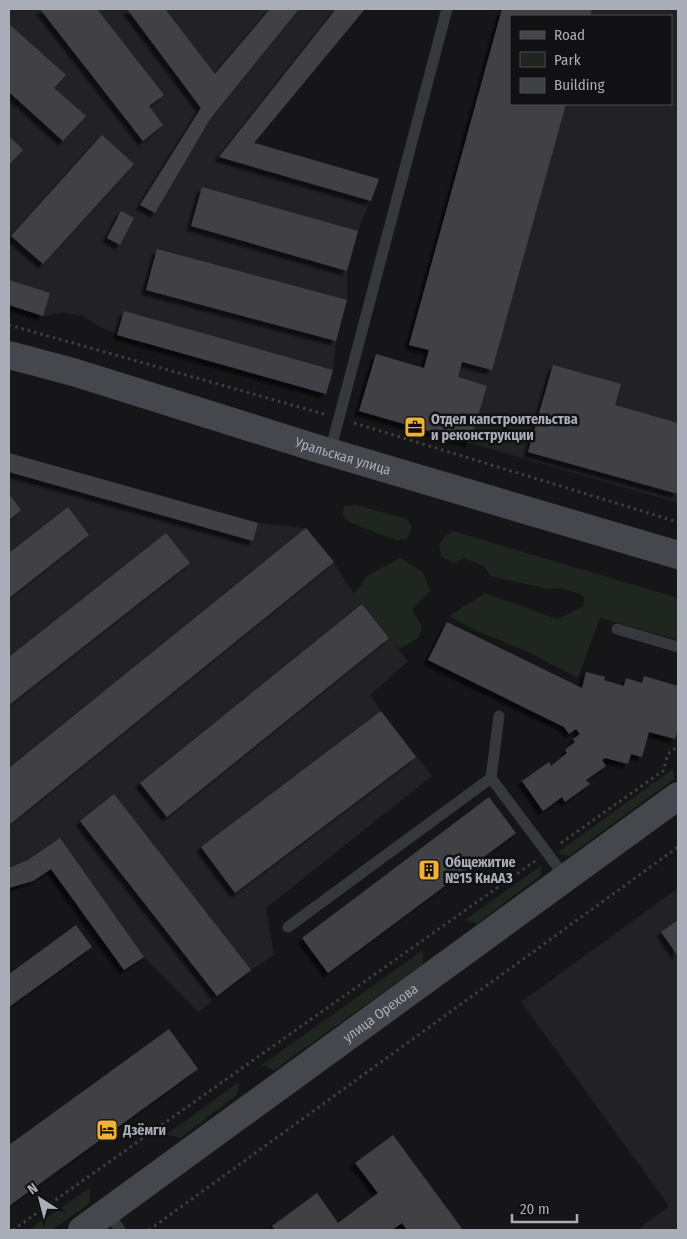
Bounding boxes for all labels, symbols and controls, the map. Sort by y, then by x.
legend [510,15,672,105]
text: Road [554,26,585,44]
text: Park [554,51,581,69]
text: Building [554,76,605,94]
place label: Отдел капстроительства и реконструкции [431,411,578,444]
office icon: Отдел капстроительства и реконструкции [403,415,427,439]
street label: Уральская улица [292,434,393,479]
place label: Общежитие №15 КнААЗ [445,854,516,887]
building icon: Общежитие №15 КнААЗ [417,858,441,882]
street label: улица Орехова [340,980,422,1046]
hotel icon: Дзёмги [95,1118,119,1142]
place label: Дзёмги [122,1122,166,1139]
north arrow [15,1174,65,1224]
text: N [24,1180,41,1198]
scale bar [512,1192,577,1224]
text: 20 m [520,1200,550,1218]

